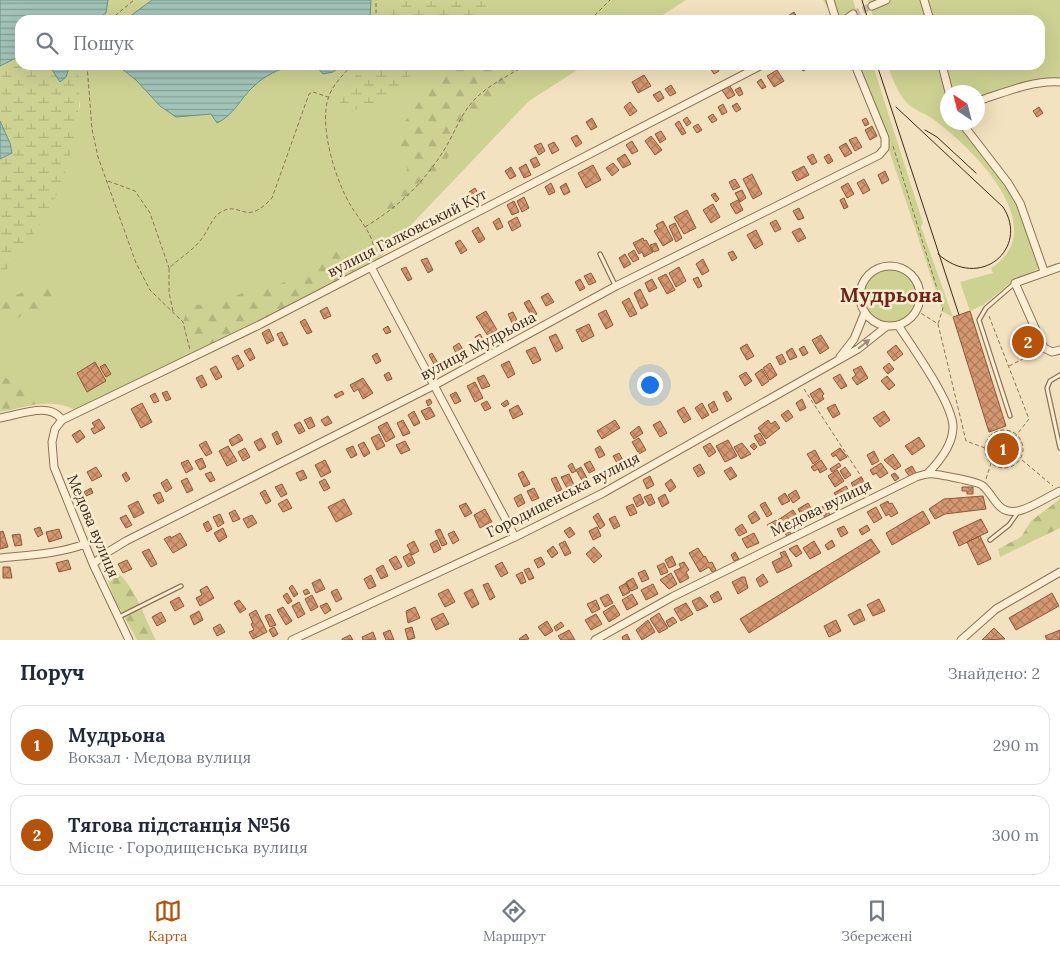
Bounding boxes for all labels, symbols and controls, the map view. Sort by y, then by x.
search box [15,15,1045,70]
icon: search [33,29,61,57]
text: Пошук [73,31,134,55]
north arrow [940,85,985,130]
street label: вулиця Галковський Кут [324,184,490,281]
district label: Мудрьона [840,282,943,307]
street label: вулиця Мудрьона [417,307,539,384]
pin: 2 [1012,323,1044,361]
one-way arrow [858,339,871,350]
your location [637,372,663,398]
pin: 1 [987,430,1019,468]
street label: Городищенська вулиця [483,448,643,542]
street label: Медова вулиця [63,471,124,580]
street label: Медова вулиця [767,475,875,540]
text: Поруч [20,659,85,686]
text: Знайдено: 2 [948,663,1040,683]
text: Мудрьона [68,723,165,747]
text: 1 [34,735,40,755]
text: 290 m [993,735,1039,755]
text: Вокзал · Медова вулиця [68,747,251,767]
text: Тягова підстанція №56 [68,813,291,837]
text: 2 [33,825,41,845]
text: 300 m [992,825,1039,845]
text: Місце · Городищенська вулиця [68,837,308,857]
tab: Карта [148,897,187,945]
tab: Маршрут [483,897,546,945]
tab: Збережені [841,897,912,945]

